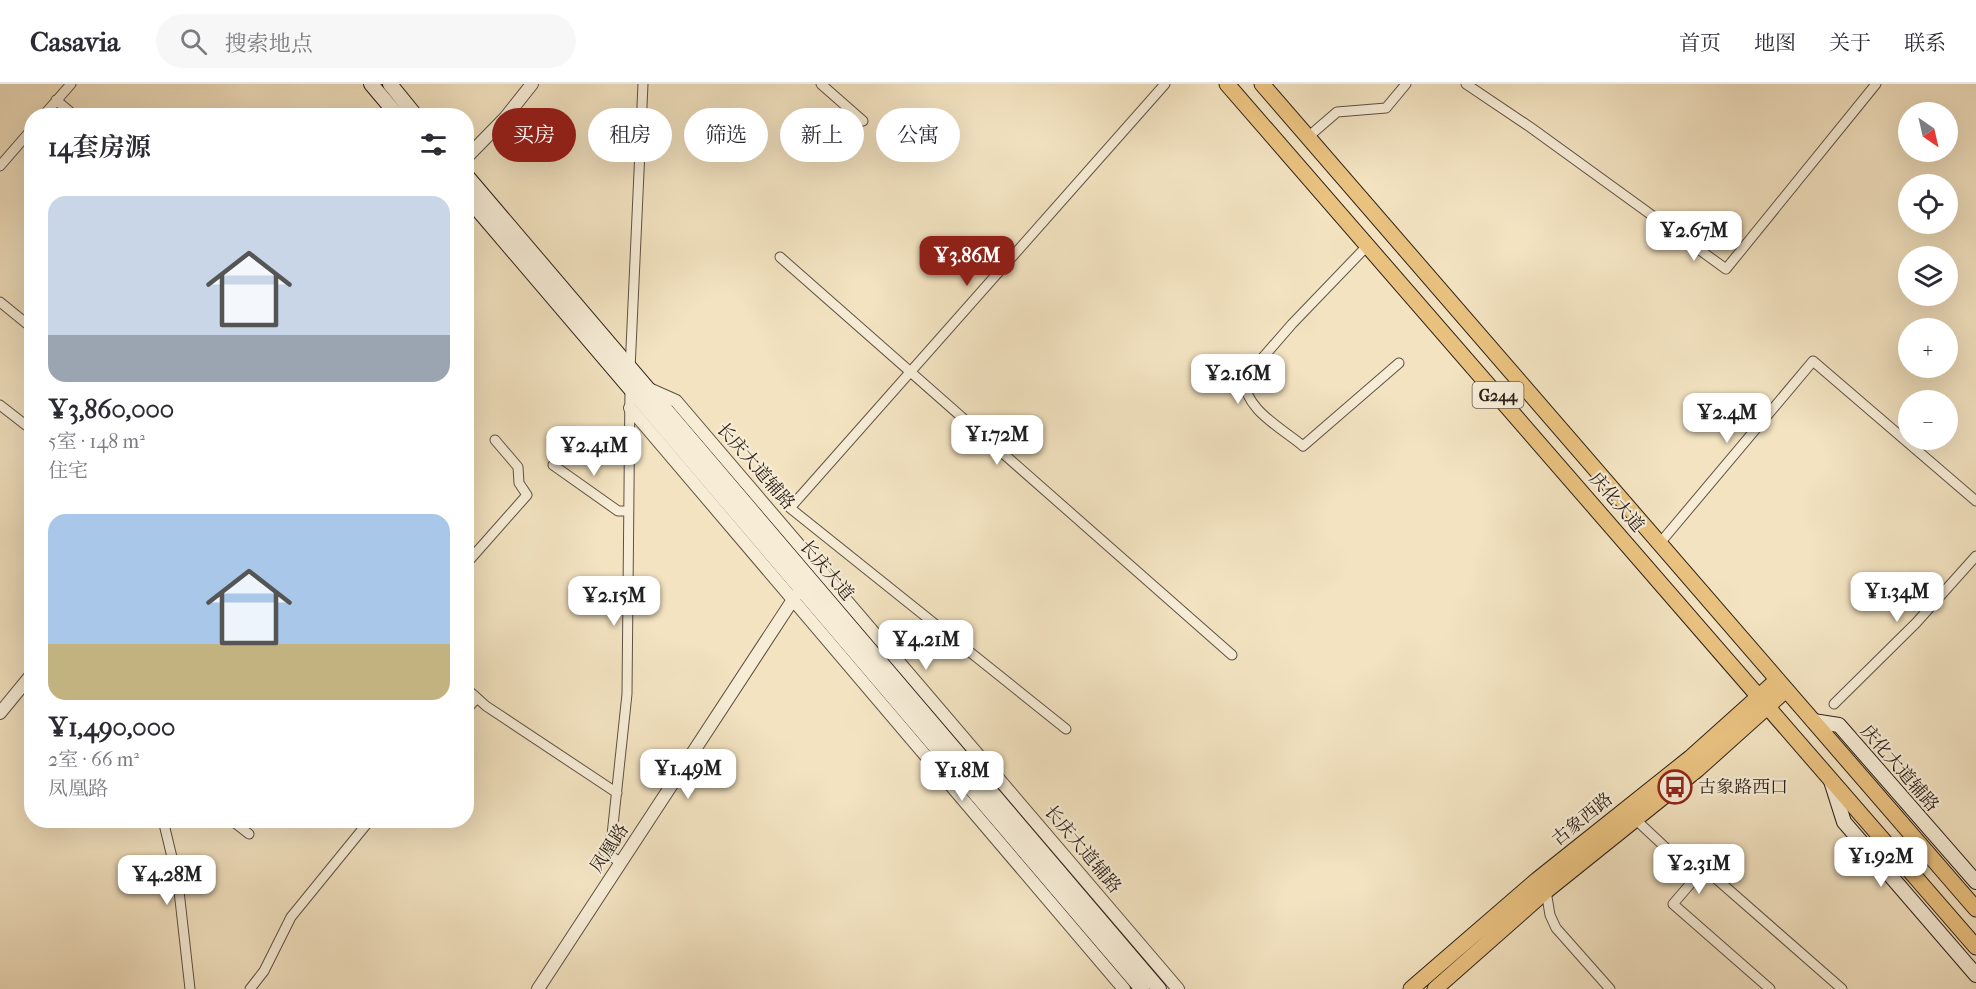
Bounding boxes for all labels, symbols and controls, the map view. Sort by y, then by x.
search box [156,14,576,68]
text: Casavia [30,25,120,58]
icon: search [177,25,210,58]
text: 搜索地点 [225,31,313,57]
text: 首页 [1679,31,1721,55]
text: 地图 [1754,31,1796,55]
text: 关于 [1829,31,1871,55]
text: 联系 [1904,31,1946,55]
north arrow [1898,102,1958,162]
map controls [1898,102,1958,450]
chip: 买房 [492,108,576,162]
chip: 租房 [588,108,672,162]
chip: 筛选 [684,108,768,162]
chip: 新上 [780,108,864,162]
chip: 公寓 [876,108,960,162]
icon: filters [417,128,450,161]
text: 14套房源 [48,132,151,163]
button: locate [1898,174,1958,234]
pin: ¥2.67M [1645,211,1743,262]
text: ¥2.67M [1660,219,1728,242]
icon: home [195,235,303,343]
pin: ¥3.86M [918,236,1016,287]
text: ¥3.86M [934,244,1000,267]
button: layers [1898,246,1958,306]
button: + [1898,318,1958,378]
pin: ¥2.16M [1189,354,1287,405]
text: ¥2.16M [1205,362,1271,385]
road number: G244 [1472,382,1524,408]
button: − [1898,390,1958,450]
pin: ¥2.4M [1685,393,1769,444]
text: ¥3,860,000 [48,394,174,425]
text: ¥2.4M [1697,401,1757,424]
pin: ¥1.72M [948,415,1046,466]
street label: 长庆大道辅路 [712,419,799,514]
text: ¥1.72M [965,423,1029,446]
pin: ¥2.41M [545,426,643,477]
text: 5室 · 148 m² [48,430,145,453]
text: ¥2.41M [560,434,628,457]
text: 住宅 [48,459,88,482]
street label: 庆化大道 [1585,468,1648,536]
street label: 长庆大道 [795,536,858,605]
icon: home [195,553,303,661]
pin: ¥1.34M [1848,572,1946,623]
pin: ¥2.15M [565,576,663,627]
text: ¥1.34M [1865,580,1929,603]
text: ¥2.15M [582,584,646,607]
pin: ¥4.21M [877,620,975,671]
text: ¥4.21M [892,628,960,651]
text: ¥1,490,000 [48,712,175,743]
street label: 庆化大道辅路 [1856,721,1943,816]
text: 2室 · 66 m² [48,748,139,771]
pin: ¥1.49M [639,749,737,800]
pin: ¥1.8M [920,751,1004,802]
text: ¥1.49M [654,757,722,780]
text: ¥1.8M [935,759,989,782]
bus stop icon: 古象路西口 [1657,769,1693,805]
text: 凤凰路 [48,777,108,800]
place label: 古象路西口 [1698,777,1788,798]
street label: 古象西路 [1548,789,1617,850]
street label: 长庆大道辅路 [1040,801,1125,897]
street label: 凤凰路 [586,820,633,877]
pin: ¥1.92M [1832,837,1930,888]
pin: ¥2.31M [1650,844,1748,895]
text: ¥1.92M [1848,845,1914,868]
text: ¥2.31M [1667,852,1731,875]
pin: ¥4.28M [118,855,216,906]
text: ¥4.28M [132,863,202,886]

